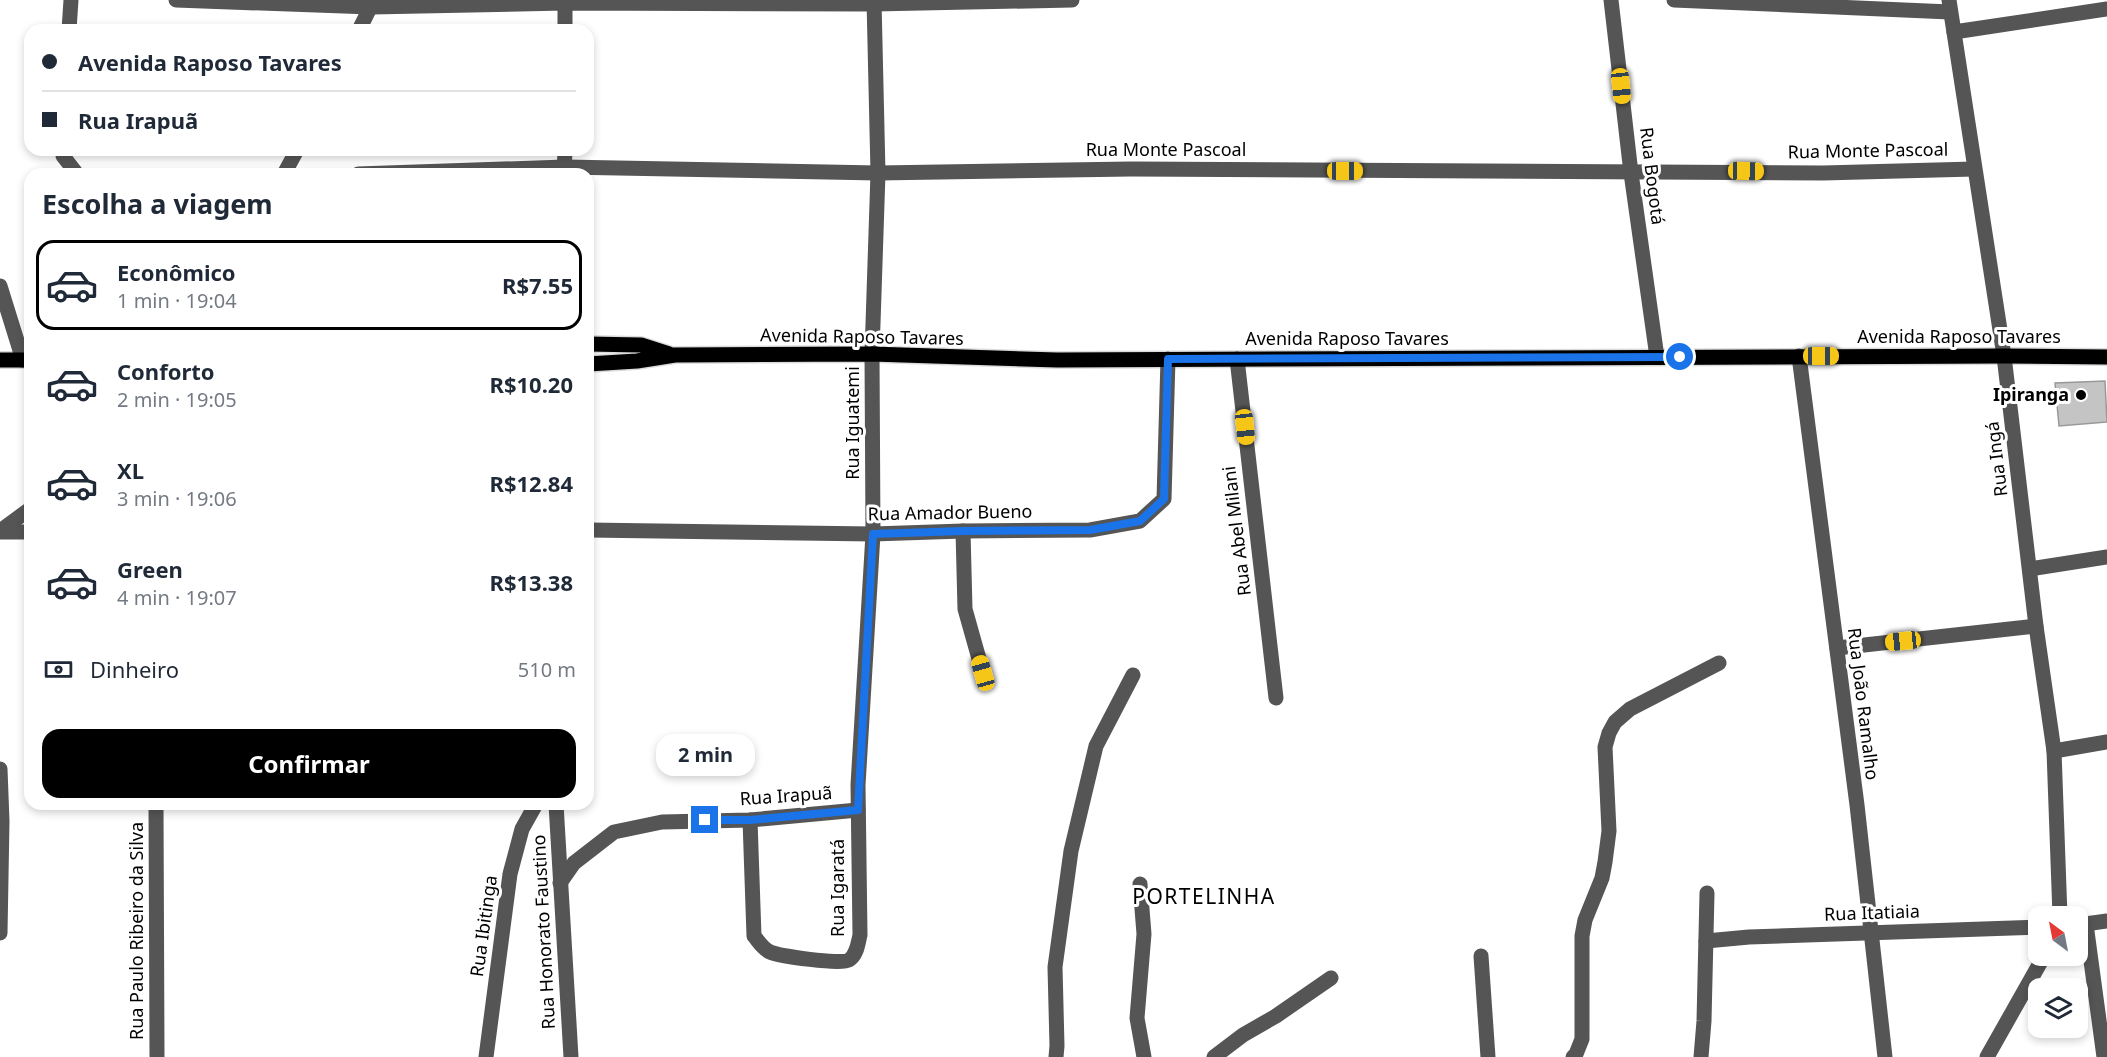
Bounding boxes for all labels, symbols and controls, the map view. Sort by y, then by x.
text: Avenida Raposo Tavares [78,47,342,77]
car [1610,67,1632,105]
text: Rua Irapuã [78,105,198,135]
street label: Rua Bogotá [1635,126,1671,226]
street label: Rua Monte Pascoal [1086,137,1246,161]
street label: Rua Monte Pascoal [1787,137,1949,163]
car [1327,162,1363,180]
car [1728,162,1764,180]
text: Escolha a viagem [42,185,273,222]
text: Econômico [117,257,236,287]
icon: car [45,258,99,312]
text: R$7.55 [502,270,573,300]
text: 1 min · 19:04 [117,287,237,314]
street label: Avenida Raposo Tavares [760,322,964,350]
street label: Avenida Raposo Tavares [1857,324,2061,348]
street label: Avenida Raposo Tavares [1245,326,1449,350]
route start [1666,343,1693,370]
car [1803,347,1839,365]
text: Conforto [117,356,215,386]
icon: car [45,357,99,411]
street label: Rua Iguatemi [840,366,864,480]
text: R$10.20 [489,369,573,399]
place label: Ipiranga [1993,382,2069,406]
text: 2 min · 19:05 [117,386,237,413]
marker: Ipiranga [2074,388,2088,402]
car [1234,408,1256,446]
street label: Rua Ingá [1979,420,2013,498]
text: XL [117,455,144,485]
icon: car [45,456,99,510]
street label: Rua Abel Milani [1216,465,1256,597]
text: R$12.84 [489,468,573,498]
text: 3 min · 19:06 [117,485,237,512]
street label: Rua Amador Bueno [867,499,1032,525]
text: Green [117,554,183,584]
icon: car [45,555,99,609]
text: R$13.38 [489,567,573,597]
text: 4 min · 19:07 [117,584,237,611]
street label: Rua João Ramalho [1843,626,1885,781]
car [1884,630,1922,652]
icon: cash [42,653,75,686]
car [969,653,997,693]
text: Dinheiro [90,654,179,684]
text: 510 m [518,656,576,683]
button: Confirmar [42,729,576,798]
callout: 2 min [656,733,754,775]
text: 2 min [678,741,733,768]
street label: Rua Irapuã [739,780,833,810]
route end [691,806,718,833]
street label: Rua Paulo Ribeiro da Silva [124,822,148,1040]
street label: Rua Honorato Faustino [526,834,560,1030]
street label: Rua Igaratá [825,839,849,937]
street label: Rua Ibitinga [464,874,502,978]
district label: PORTELINHA [1132,882,1276,910]
street label: Rua Itatiaia [1824,898,1920,926]
north arrow [2028,906,2088,966]
map controls [2028,906,2088,1038]
button: layers [2028,978,2088,1038]

